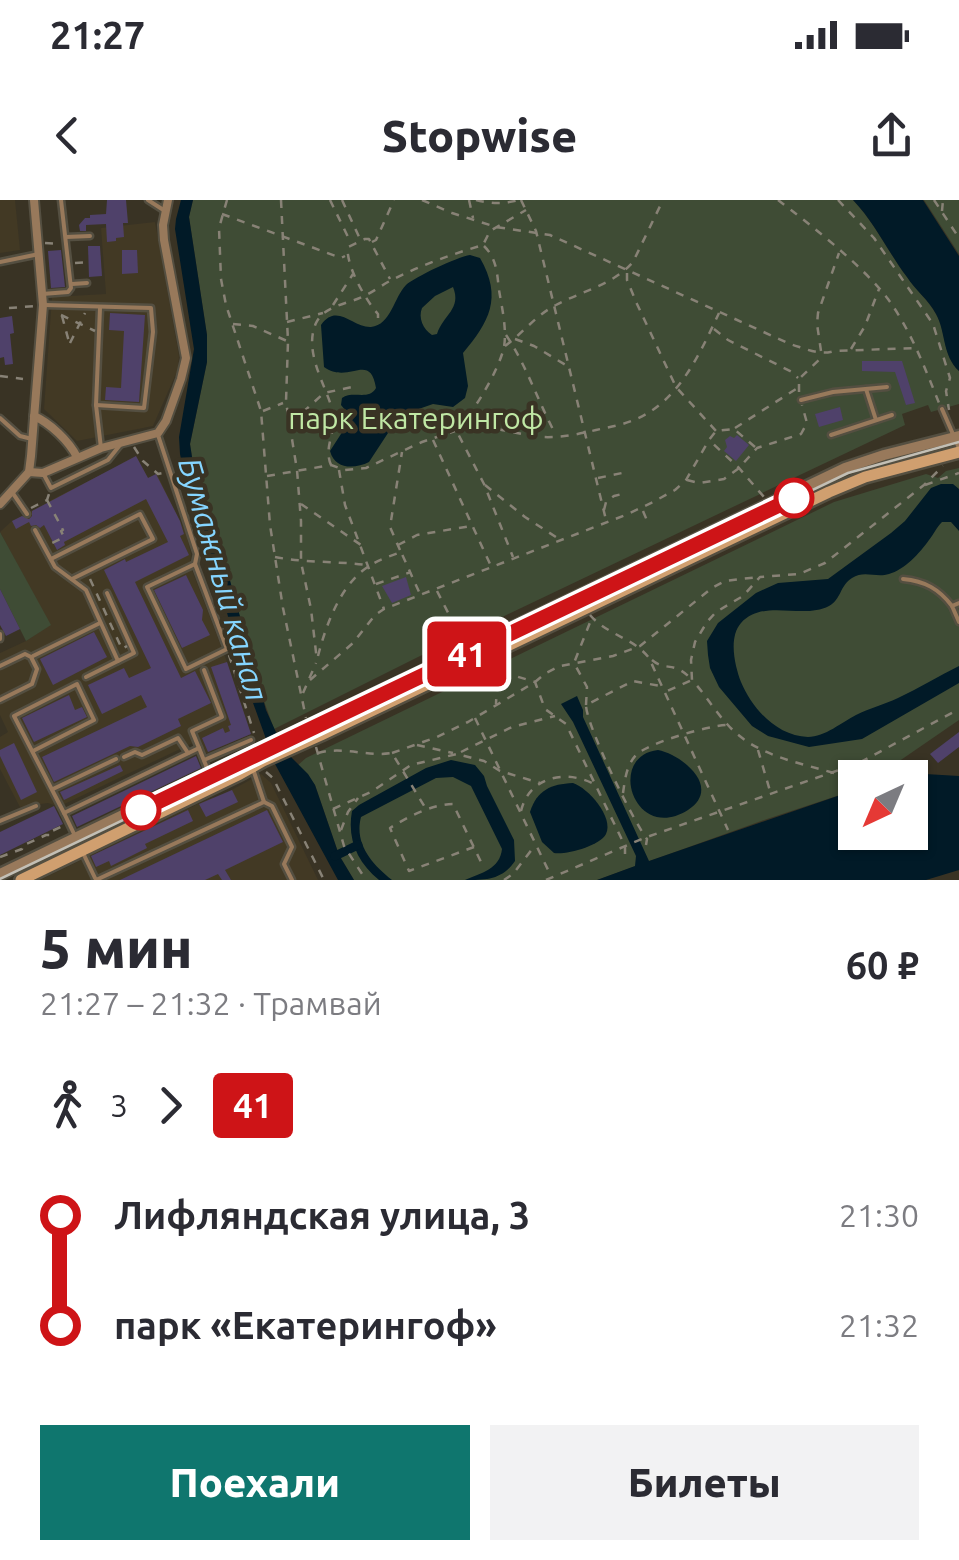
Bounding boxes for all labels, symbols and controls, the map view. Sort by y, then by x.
text: 21:27 [50,14,145,56]
icon: back [40,108,95,163]
icon: share [864,108,919,163]
text: Stopwise [382,110,577,161]
park label: парк Екатерингоф [288,401,544,435]
water label: Бумажный канал [172,453,276,705]
unlabelled marker [775,479,813,517]
line badge: 41 [422,622,512,686]
text: 41 [447,634,487,674]
north arrow [838,760,928,850]
map controls [838,760,928,850]
unlabelled marker [122,791,160,829]
text: 5 мин [40,917,193,978]
text: 60 ₽ [846,944,919,986]
text: 21:27 – 21:32 · Трамвай [40,985,382,1021]
icon: walk [40,1078,95,1133]
icon: forward [143,1078,198,1133]
text: 41 [233,1085,273,1125]
text: 3 [110,1087,128,1123]
text: Лифляндская улица, 3 [114,1194,530,1236]
text: 21:30 [839,1197,919,1233]
text: парк «Екатерингоф» [114,1304,497,1346]
text: 21:32 [839,1307,919,1343]
button: Поехали [40,1425,470,1540]
button: Билеты [490,1425,919,1540]

